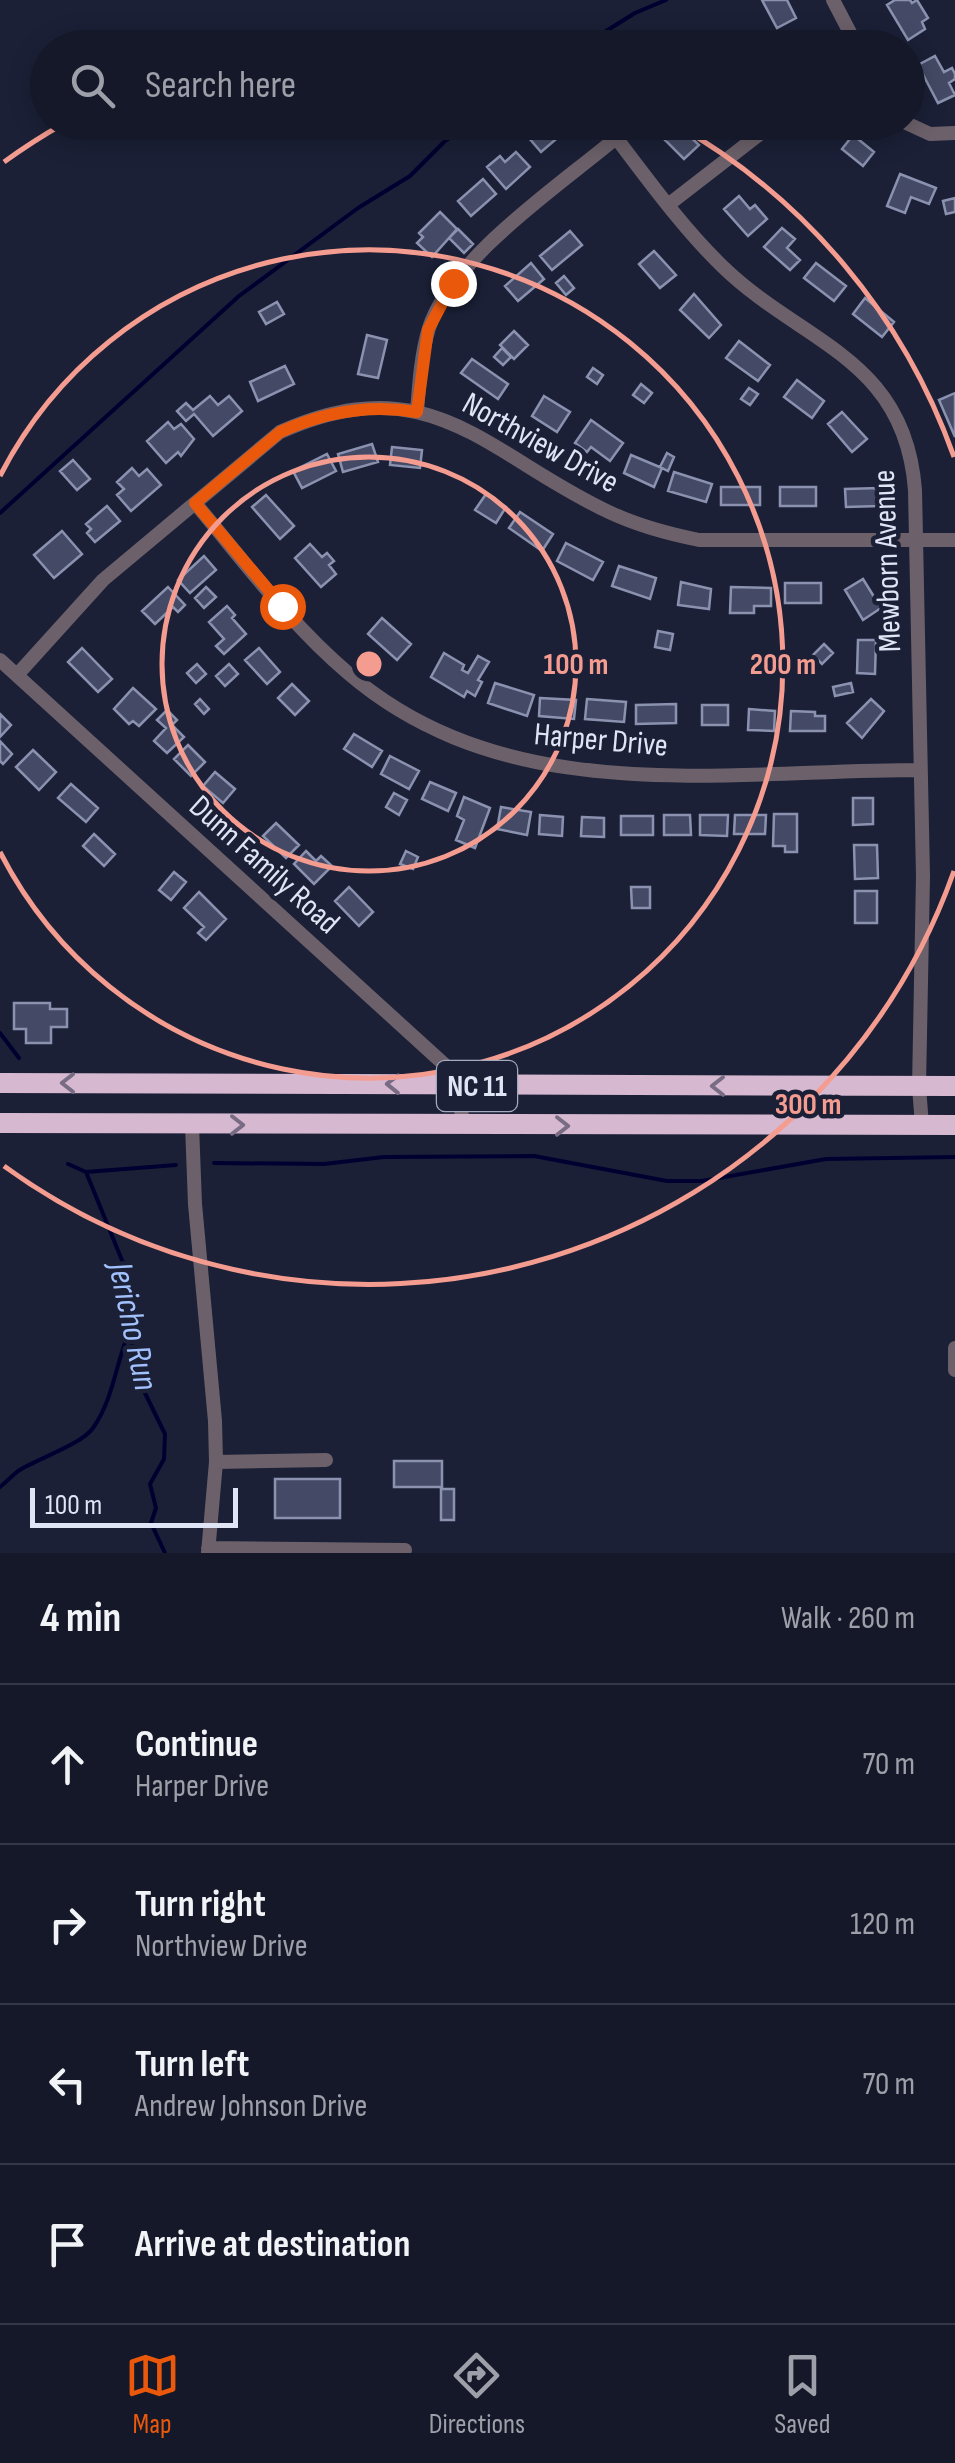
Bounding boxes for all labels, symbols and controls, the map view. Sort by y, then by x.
search box [30,30,925,140]
icon: search [65,58,120,113]
text: Search here [145,63,296,108]
route end [431,261,477,307]
street label: Northview Drive [455,384,625,502]
street label: Mewborn Avenue [865,469,910,653]
route start [260,584,306,630]
centre of rings [351,646,387,682]
text: 100 m [544,647,608,683]
text: 200 m [750,647,816,683]
street label: Harper Drive [532,715,669,766]
street label: Dunn Family Road [181,787,347,943]
road number: NC 11 [437,1061,517,1111]
one-way arrow [59,1072,74,1094]
one-way arrow [384,1074,400,1095]
one-way arrow [709,1075,724,1097]
text: 300 m [775,1087,841,1123]
one-way arrow [230,1114,246,1136]
one-way arrow [556,1115,571,1137]
water label: Jericho Run [98,1256,167,1394]
scale bar [30,1483,238,1528]
text: 100 m [45,1489,102,1522]
text: 4 min [40,1593,121,1644]
text: Walk · 260 m [781,1599,915,1638]
text: Continue [135,1722,258,1767]
icon: ahead [40,1737,95,1792]
text: 70 m [862,1745,915,1784]
text: Harper Drive [135,1767,269,1806]
text: Turn right [135,1882,266,1927]
icon: right [40,1897,95,1952]
text: 120 m [850,1905,915,1944]
text: Northview Drive [135,1927,308,1966]
text: Turn left [135,2042,249,2087]
icon: left [40,2057,95,2112]
text: 70 m [862,2065,915,2104]
text: Andrew Johnson Drive [135,2087,367,2126]
icon: arrive [40,2217,95,2272]
text: Arrive at destination [135,2222,410,2267]
tab: Map [125,2348,180,2441]
tab: Directions [429,2348,525,2441]
tab: Saved [774,2348,830,2441]

